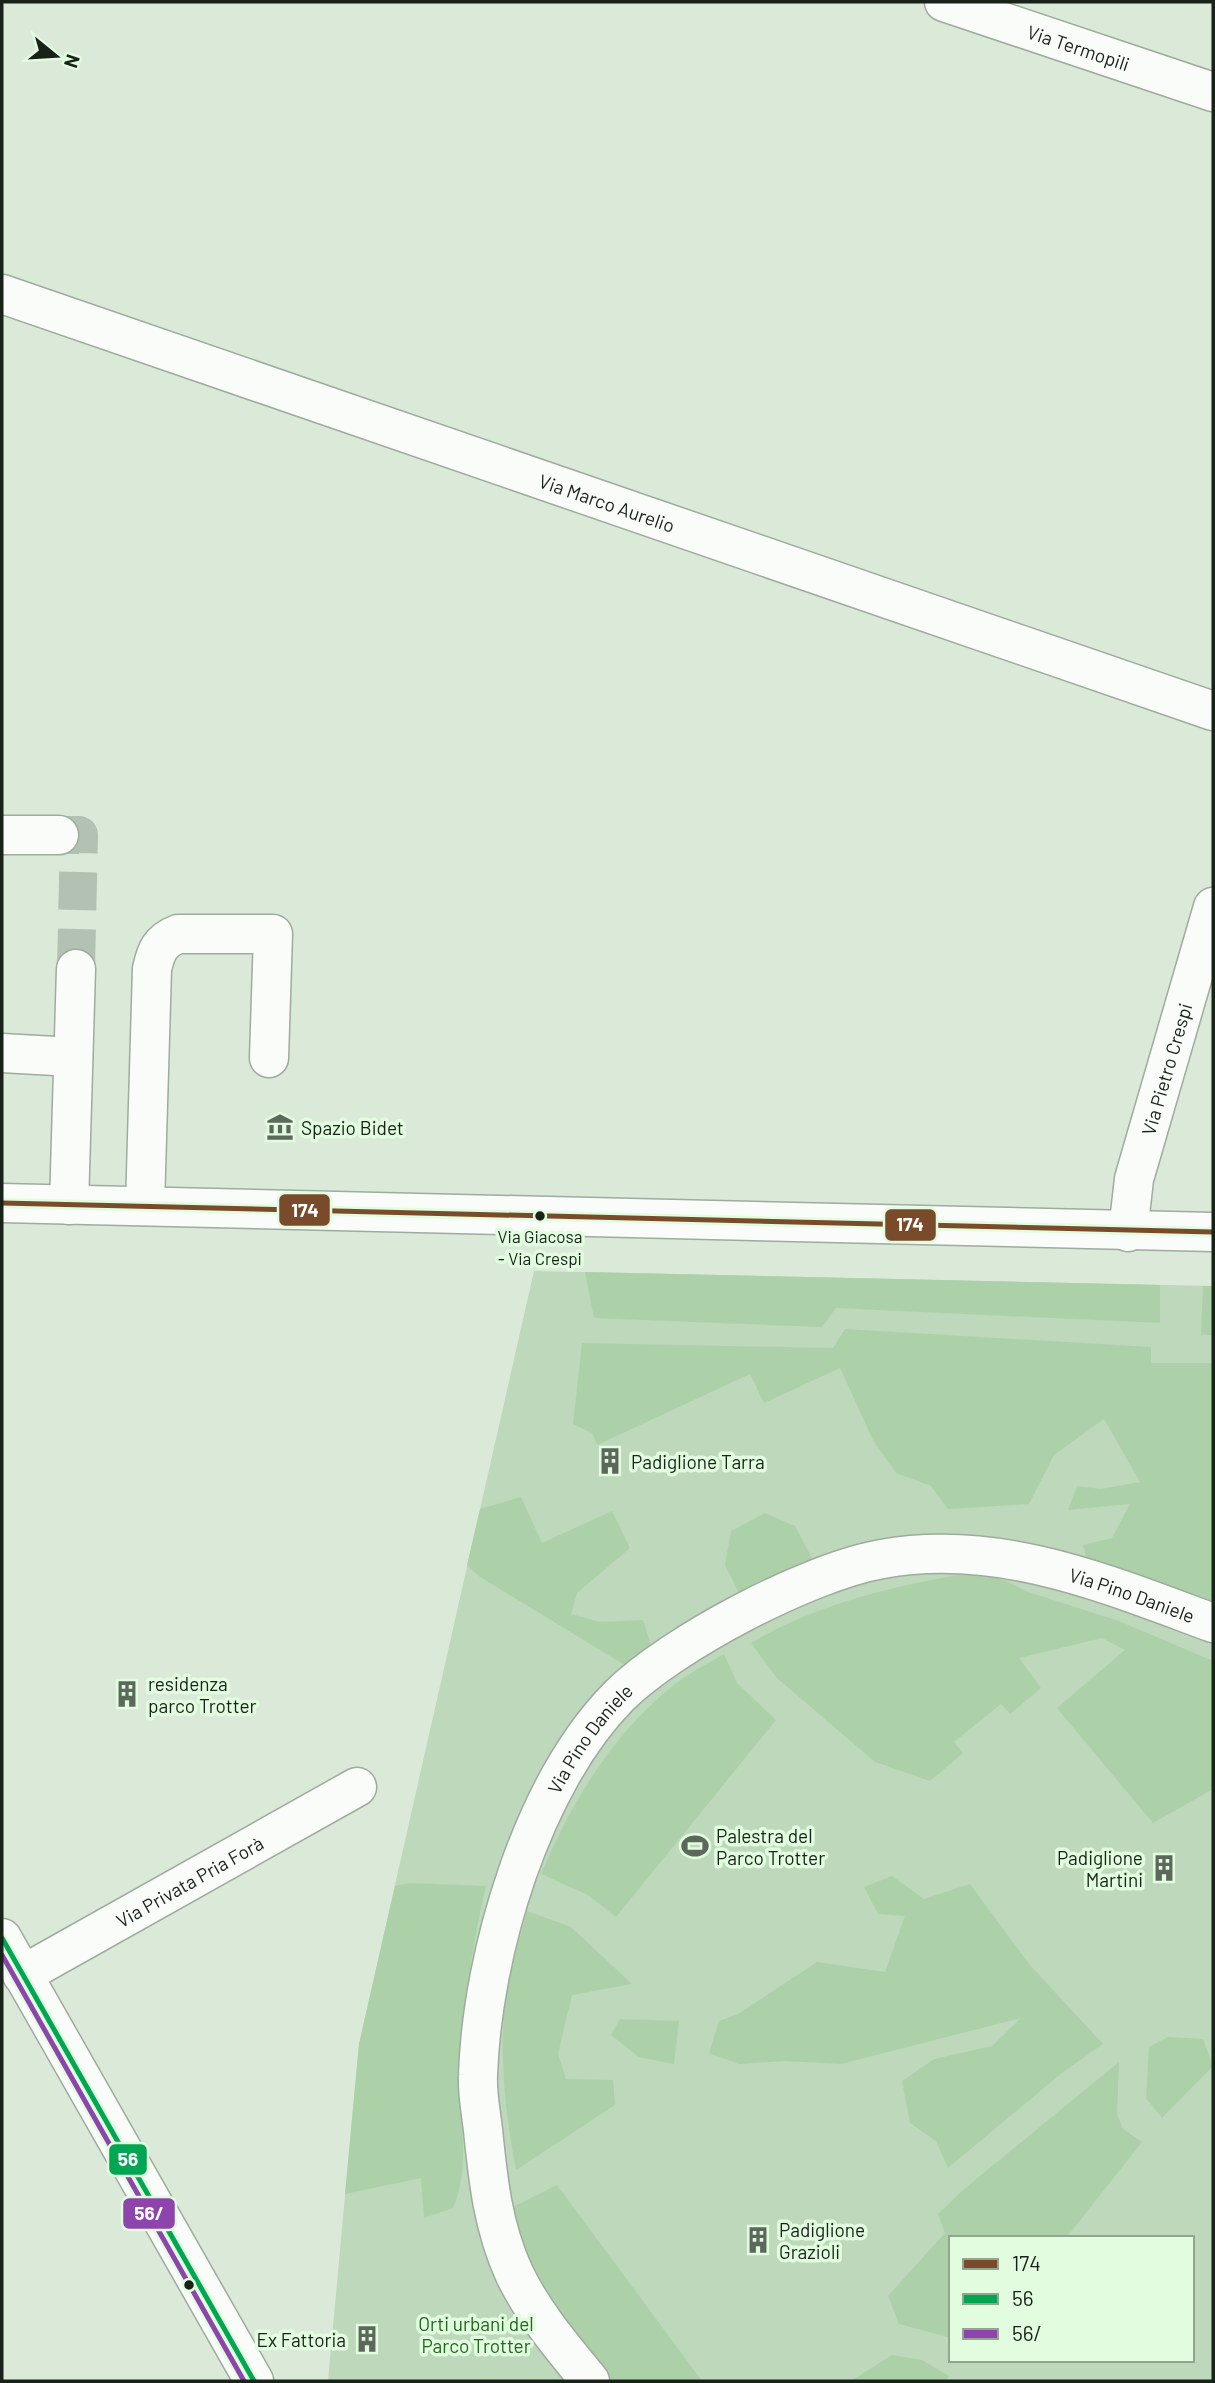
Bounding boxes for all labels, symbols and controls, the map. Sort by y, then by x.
street label: Via Termopili [1024,19,1133,75]
north arrow [21,21,91,91]
text: N [60,52,86,71]
street label: Via Marco Aurelio [536,468,678,536]
street label: Via Pietro Crespi [1136,1000,1196,1138]
museum icon: Spazio Bidet [265,1112,295,1142]
place label: Spazio Bidet [301,1116,404,1139]
line badge: 174 [278,1193,331,1227]
text: 174 [291,1198,319,1221]
line badge: 174 [884,1208,937,1242]
marker: Via Giacosa - Via Crespi [533,1209,547,1223]
text: 174 [896,1212,924,1235]
place label: Via Giacosa - Via Crespi [498,1226,582,1268]
building icon: Padiglione Tarra [595,1446,625,1476]
place label: Padiglione Tarra [631,1450,765,1473]
street label: Via Pino Daniele [1067,1562,1198,1627]
place label: residenza parco Trotter [148,1672,257,1717]
street label: Via Pino Daniele [542,1678,637,1797]
building icon: residenza parco Trotter [112,1679,142,1709]
place label: Palestra del Parco Trotter [716,1824,825,1869]
street label: Via Privata Pria Forà [112,1831,267,1931]
sports icon: Palestra del Parco Trotter [680,1831,710,1861]
place label: Padiglione Martini [1057,1846,1143,1891]
building icon: Padiglione Martini [1149,1853,1179,1883]
line badge: 56 [108,2143,148,2176]
text: 56 [118,2147,138,2170]
line badge: 56/ [122,2197,176,2230]
text: 56/ [134,2201,164,2224]
place label: Padiglione Grazioli [779,2218,865,2263]
building icon: Padiglione Grazioli [743,2225,773,2255]
legend [949,2236,1194,2362]
text: 174 [1012,2250,1041,2275]
unlabelled marker [182,2278,196,2292]
text: 56 [1012,2285,1034,2310]
park label: Orti urbani del Parco Trotter [418,2312,534,2357]
text: 56/ [1012,2320,1042,2345]
building icon: Ex Fattoria [352,2324,382,2354]
place label: Ex Fattoria [256,2328,346,2351]

